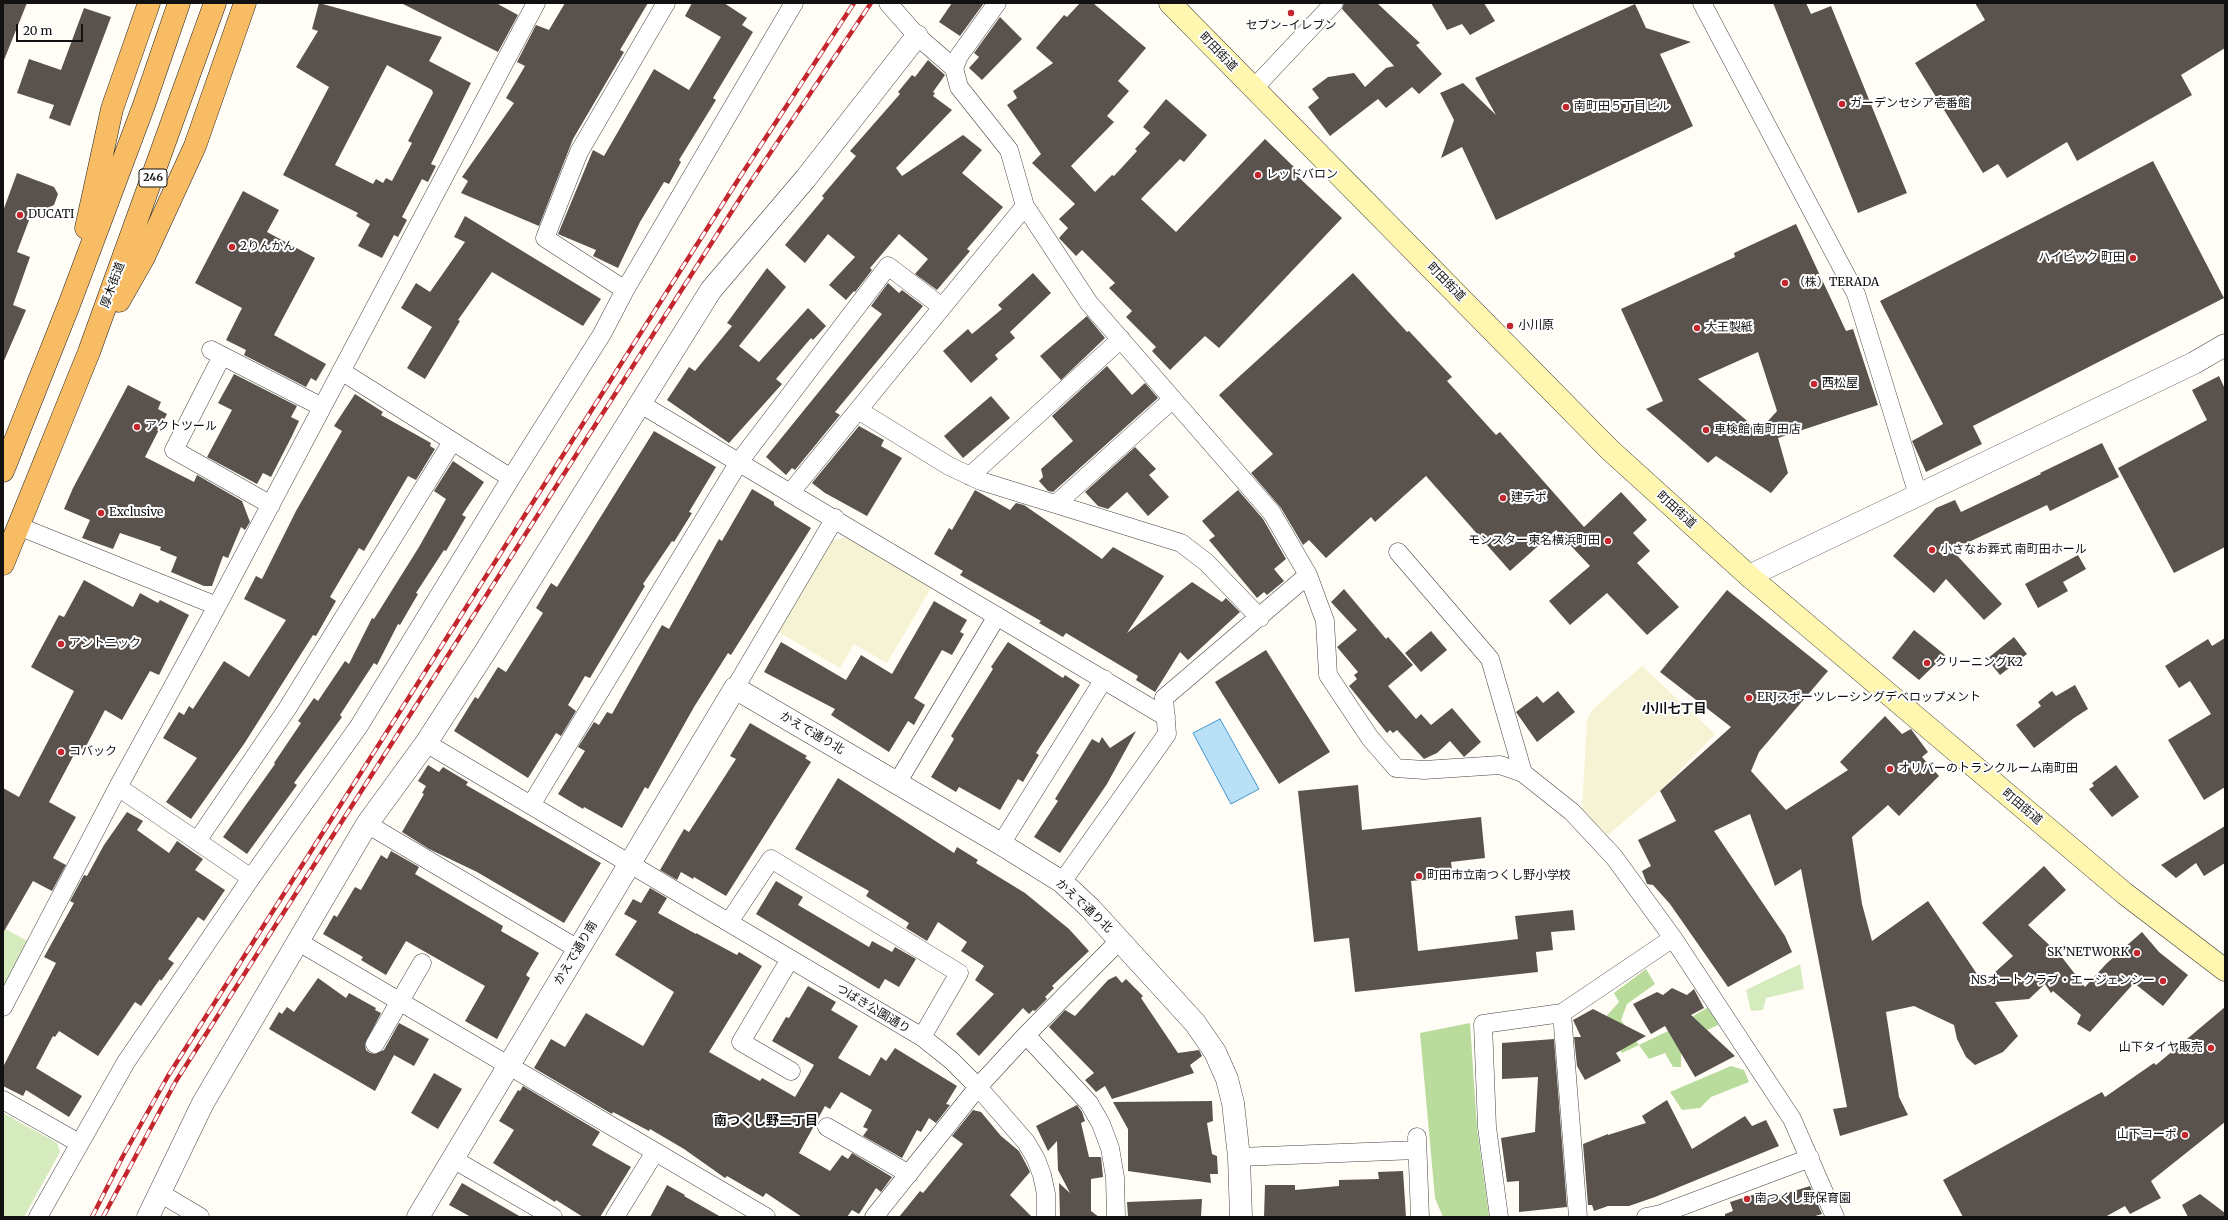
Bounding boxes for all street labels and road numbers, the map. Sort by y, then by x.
street label: 町田街道 [1196,30,1240,74]
road number: 246 [139,169,167,187]
street label: 厚木街道 [98,260,128,310]
street label: 町田街道 [1424,260,1468,304]
street label: 町田街道 [1653,489,1699,531]
street label: かえで通り北 [777,709,847,757]
street label: 町田街道 [1999,786,2045,828]
street label: かえで通り北 [1053,876,1115,936]
street label: かえで通り南 [551,918,601,988]
street label: つばき公園通り [833,981,913,1037]

